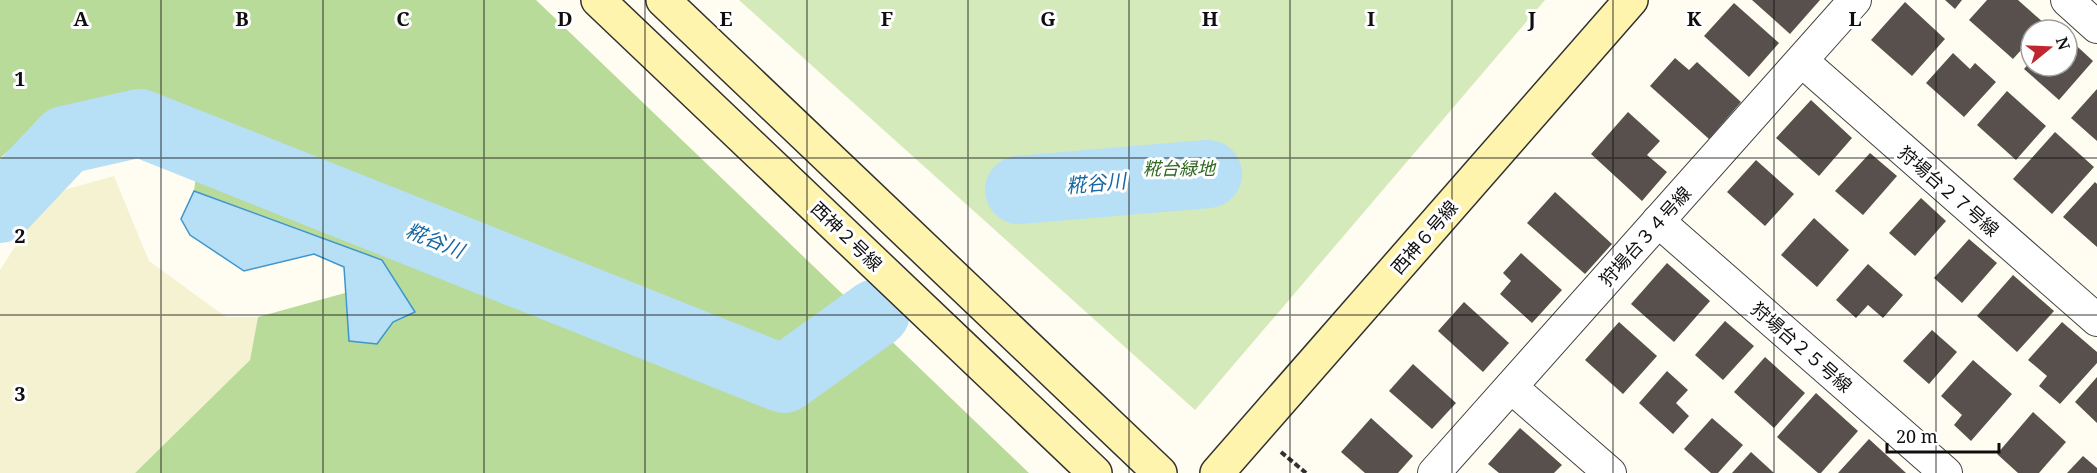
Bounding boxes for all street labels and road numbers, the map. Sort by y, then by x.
street label: 狩場台２７号線 [1894,141,2004,241]
street label: 狩場台３４号線 [1594,181,1696,291]
street label: 西神６号線 [1385,195,1463,279]
street label: 西神２号線 [806,196,888,276]
street label: 狩場台２５号線 [1747,297,1857,397]

